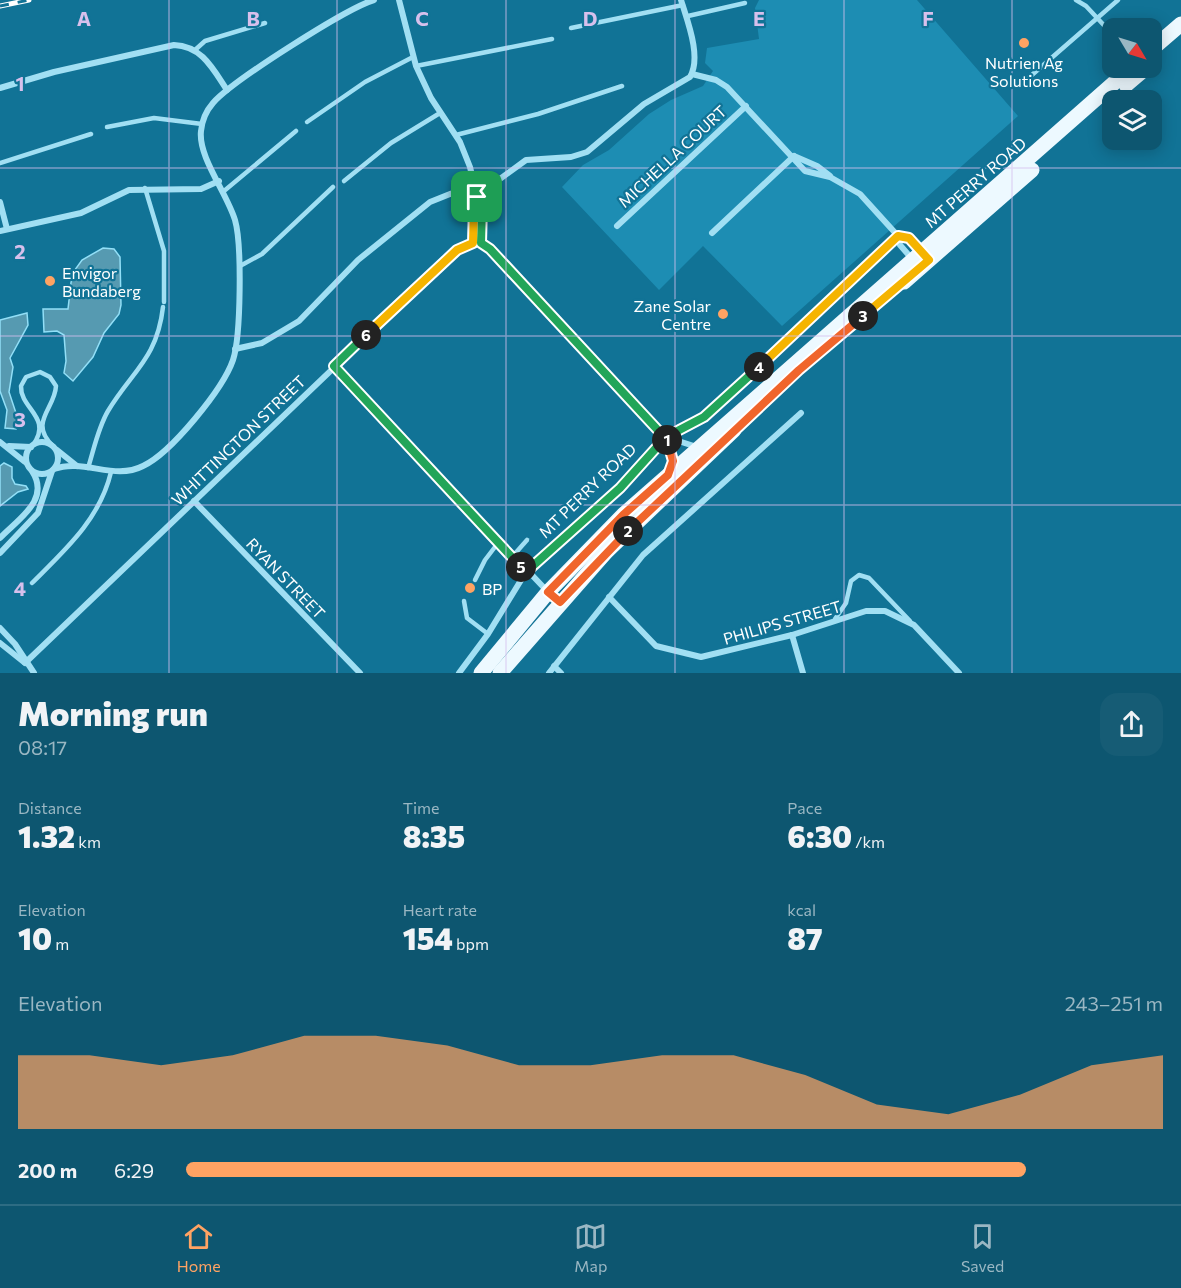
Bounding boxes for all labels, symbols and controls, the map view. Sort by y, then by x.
text: A [77,6,91,30]
text: B [246,6,260,30]
text: C [415,6,429,30]
text: D [583,6,597,30]
text: E [753,6,765,30]
text: F [922,6,934,30]
north arrow [1102,18,1162,78]
map controls [1102,18,1162,150]
marker: Nutrien Ag Solutions [1017,36,1031,50]
place label: Nutrien Ag Solutions [985,53,1063,90]
text: 1 [15,71,25,95]
button: layers [1102,90,1162,150]
street label: MICHELLA COURT [614,101,730,211]
street label: MT PERRY ROAD [920,133,1030,231]
pin [451,171,502,222]
icon: arrive [460,180,493,213]
text: 2 [14,239,26,263]
place label: Envigor Bundaberg [62,263,141,300]
marker: Envigor Bundaberg [43,274,57,288]
place label: Zane Solar Centre [633,296,712,333]
pin: 3 [848,301,878,331]
text: 3 [858,306,868,325]
marker: Zane Solar Centre [716,307,730,321]
pin: 6 [351,320,381,350]
text: 6 [361,325,371,344]
pin: 4 [744,352,774,382]
text: 4 [754,357,764,376]
street label: WHITTINGTON STREET [167,371,309,509]
text: 3 [14,407,26,431]
pin: 1 [652,425,682,455]
text: 1 [663,430,671,449]
street label: MT PERRY ROAD [534,439,640,541]
pin: 2 [613,516,643,546]
text: 2 [623,521,633,540]
street label: RYAN STREET [243,534,329,622]
pin: 5 [506,552,536,582]
text: 5 [516,557,526,576]
text: 4 [14,576,26,600]
place label: BP [482,579,502,598]
marker: BP [463,581,477,595]
street label: PHILIPS STREET [721,596,843,648]
text: Morning run [18,692,208,733]
button: share [1100,693,1163,756]
text: 08:17 [18,735,67,759]
text: Distance [18,798,82,817]
text: Time [403,798,439,817]
text: Pace [787,798,822,817]
text: 1.32 [18,817,75,854]
text: 8:35 [403,817,465,854]
text: 6:30 [787,817,852,854]
text: km [75,832,101,851]
text: /km [852,832,885,851]
text: Elevation [18,900,86,919]
text: Heart rate [403,900,477,919]
text: kcal [787,900,816,919]
text: 10 [18,919,52,956]
text: 154 [403,919,453,956]
text: 87 [787,919,823,956]
text: m [52,934,69,953]
text: bpm [453,934,489,953]
text: Elevation [18,991,103,1015]
text: 243–251 m [1065,991,1163,1015]
text: 200 m [18,1158,77,1182]
text: 6:29 [114,1158,154,1182]
tab: Home [177,1220,221,1275]
tab: Map [574,1220,607,1275]
tab: Saved [961,1220,1004,1275]

